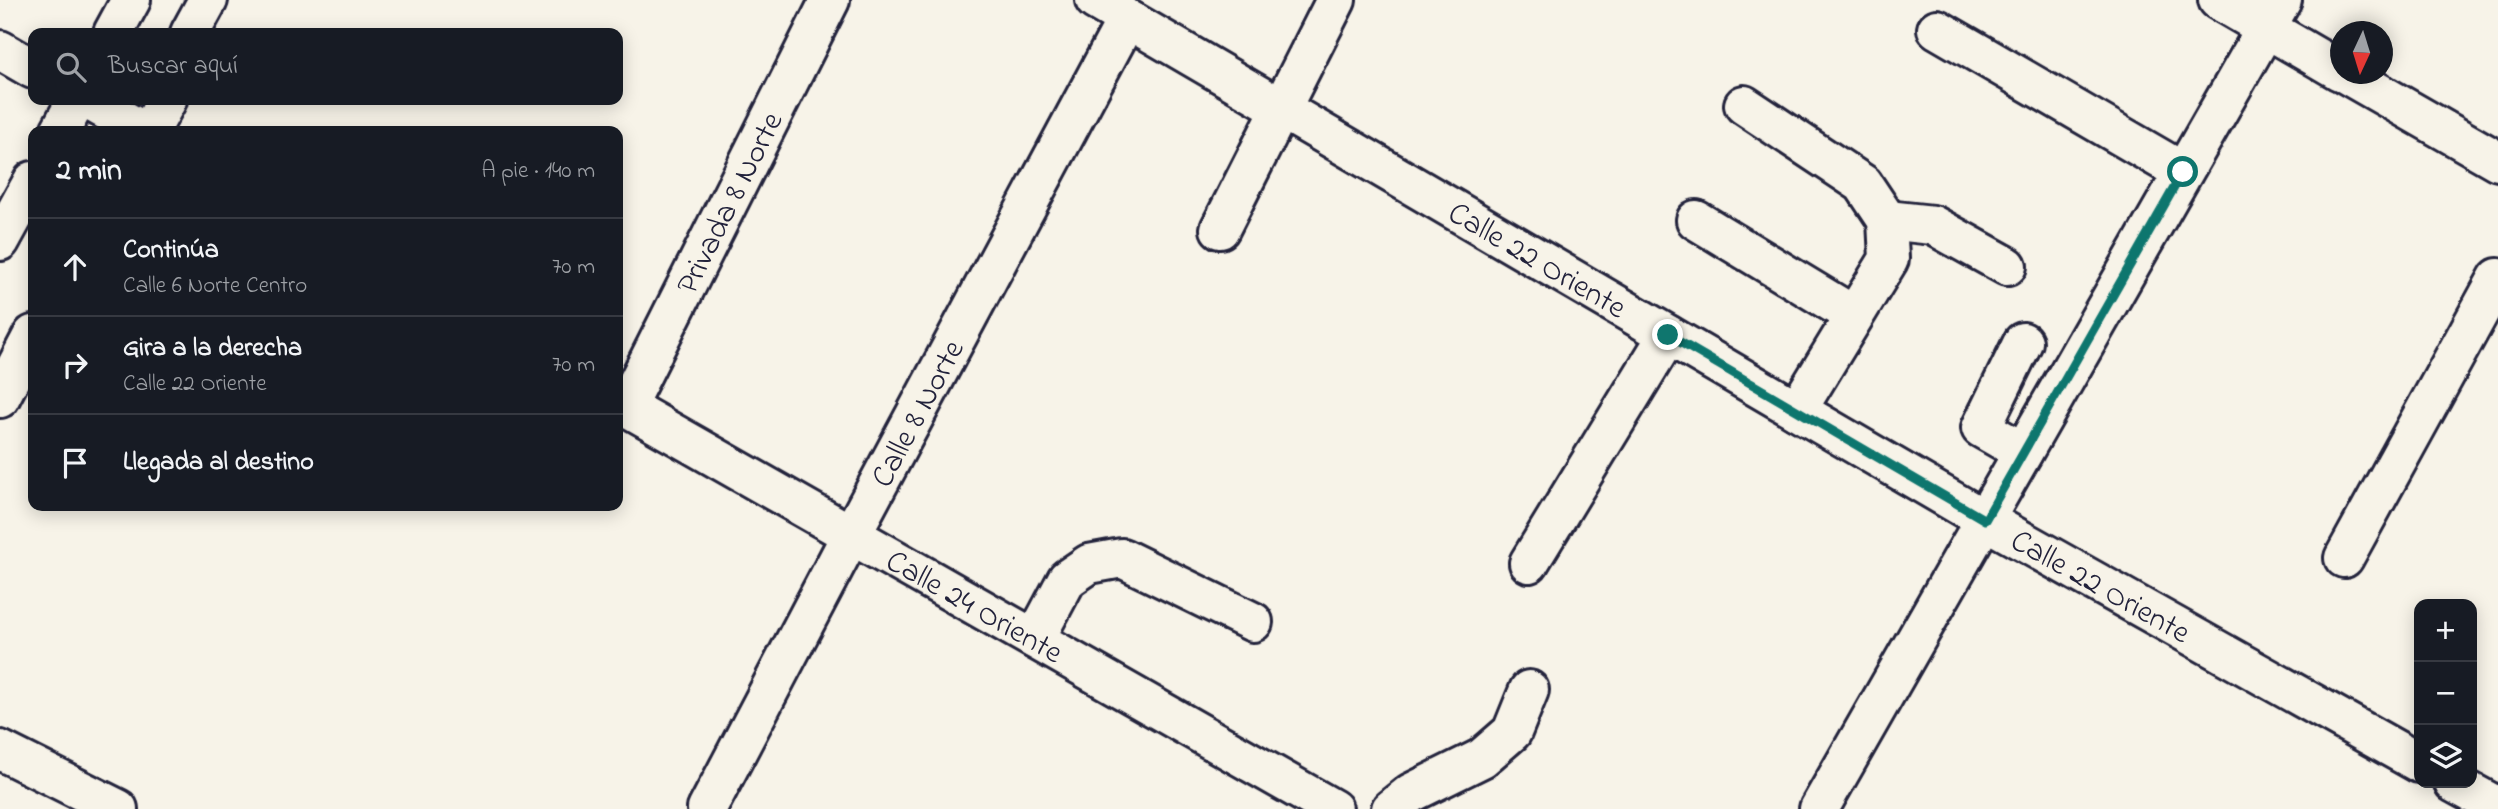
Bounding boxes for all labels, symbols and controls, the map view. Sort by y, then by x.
north arrow [2330,21,2393,84]
search box [28,28,623,105]
icon: search [52,48,90,86]
text: Buscar aquí [108,48,238,86]
street label: Privada 8 Norte [666,104,797,303]
text: 2 min [56,150,122,194]
text: A pie · 140 m [481,155,595,188]
route start [2167,156,2198,187]
street label: Calle 22 Oriente [1438,191,1635,333]
text: Continúa [123,232,219,270]
icon: ahead [56,248,94,286]
text: 70 m [552,251,595,284]
text: Calle 6 Norte Centro [123,270,307,303]
route end [1652,319,1683,350]
text: Gira a la derecha [123,330,302,368]
street label: Calle 8 Norte [861,332,978,497]
icon: right [56,346,94,384]
text: 70 m [552,349,595,382]
text: Calle 22 Oriente [123,368,267,401]
icon: arrive [56,444,94,482]
text: Llegada al destino [123,444,314,482]
street label: Calle 22 Oriente [2001,519,2199,658]
street label: Calle 24 Oriente [876,539,1071,678]
map controls [2414,599,2477,788]
button: + [2414,599,2477,662]
button: − [2414,662,2477,725]
button: layers [2414,725,2477,788]

